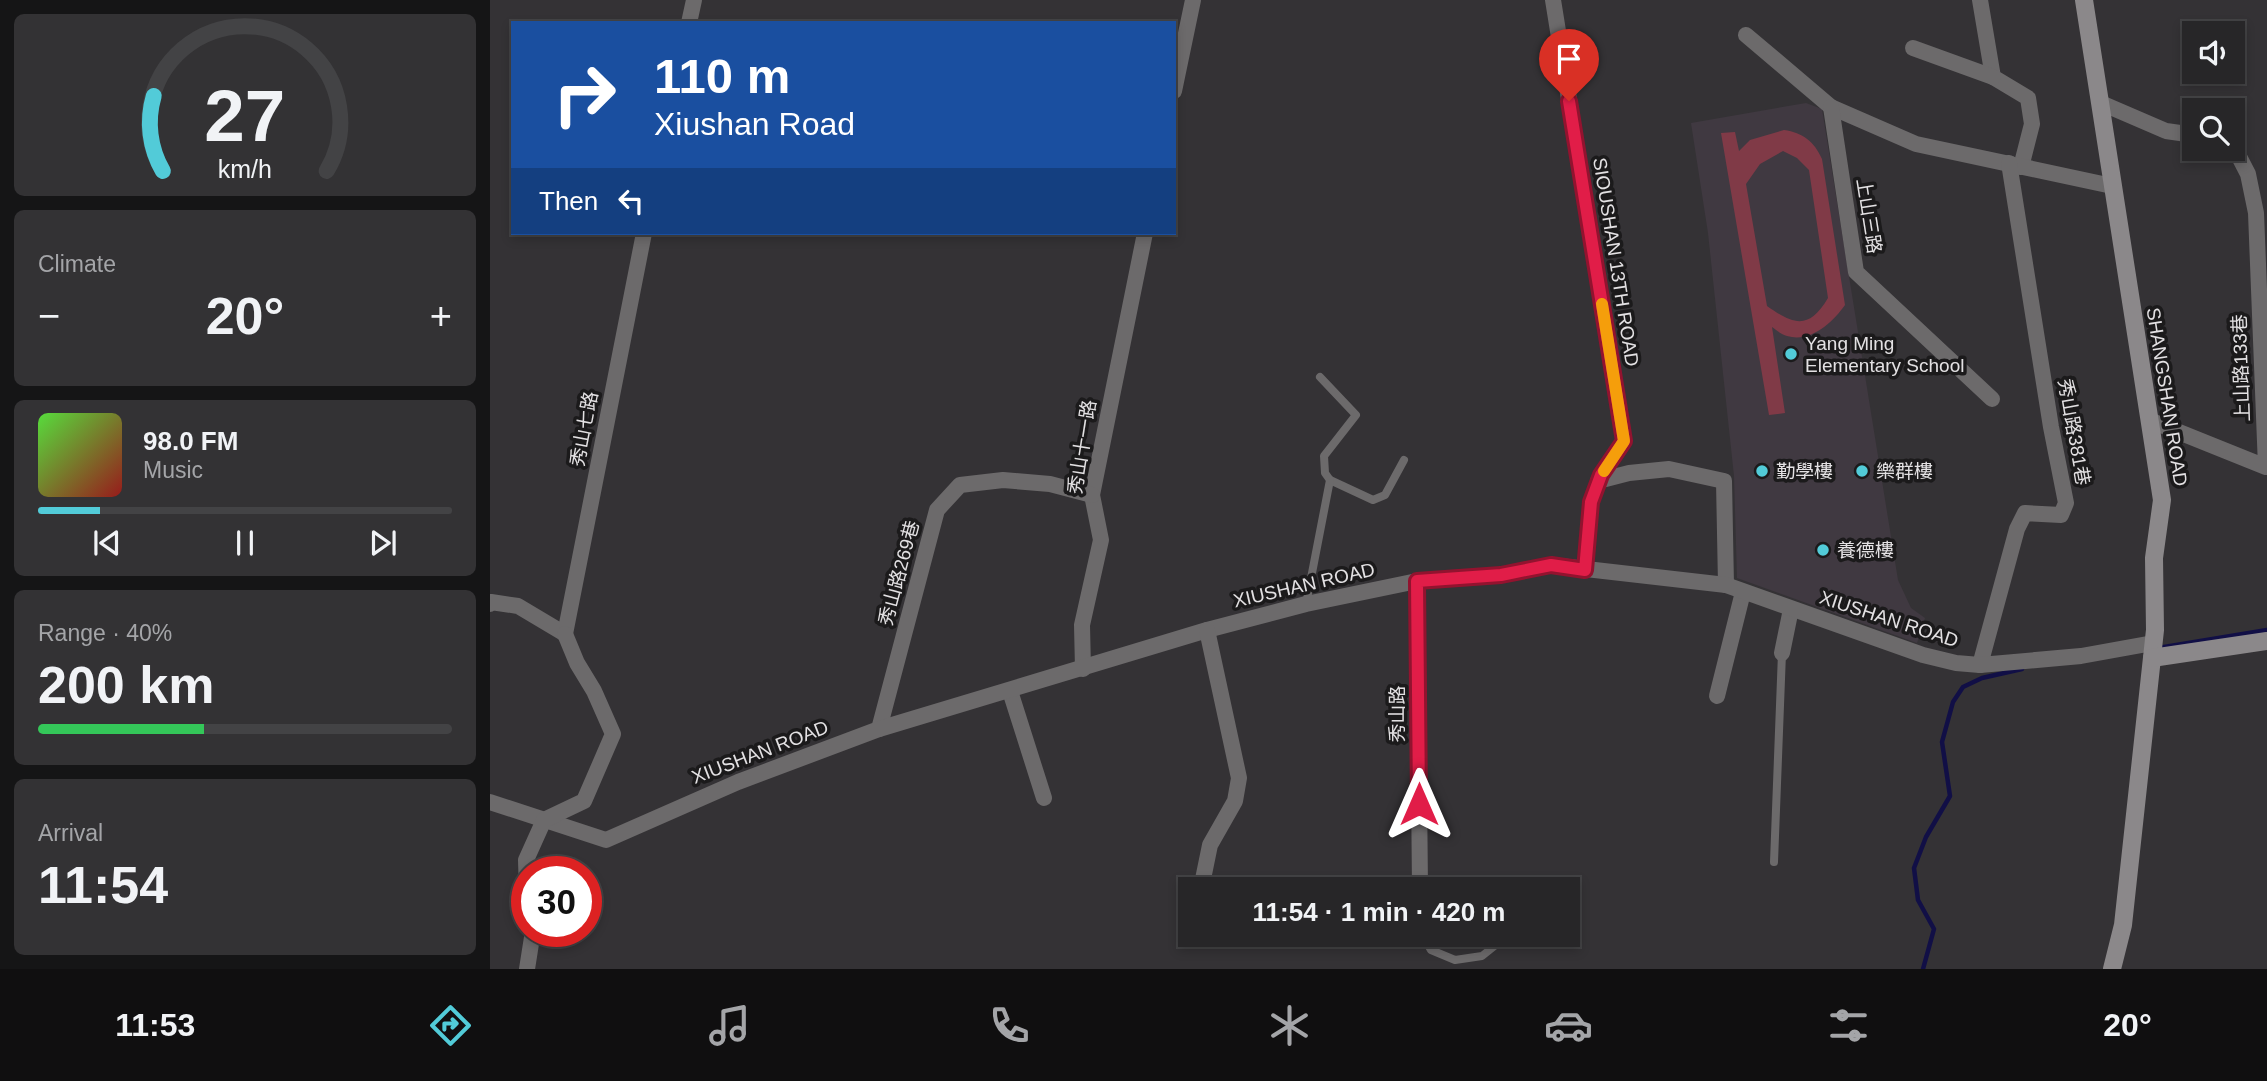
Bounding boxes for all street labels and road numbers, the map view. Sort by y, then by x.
street label: SIOUSHAN 13TH ROAD [1589,156,1643,368]
street label: 上山三路 [1853,177,1885,255]
street label: SHANGSHAN ROAD [2143,306,2191,488]
street label: 上山路133巷 [2229,314,2253,422]
street label: 秀山路381巷 [2054,377,2094,487]
street label: 秀山七路 [566,390,602,468]
street label: 秀山十一路 [1064,398,1100,496]
street label: 秀山路269巷 [875,518,923,628]
street label: XIUSHAN ROAD [1231,559,1377,611]
street label: XIUSHAN ROAD [1817,587,1961,651]
street label: 秀山路 [1387,685,1408,743]
street label: XIUSHAN ROAD [689,716,831,788]

